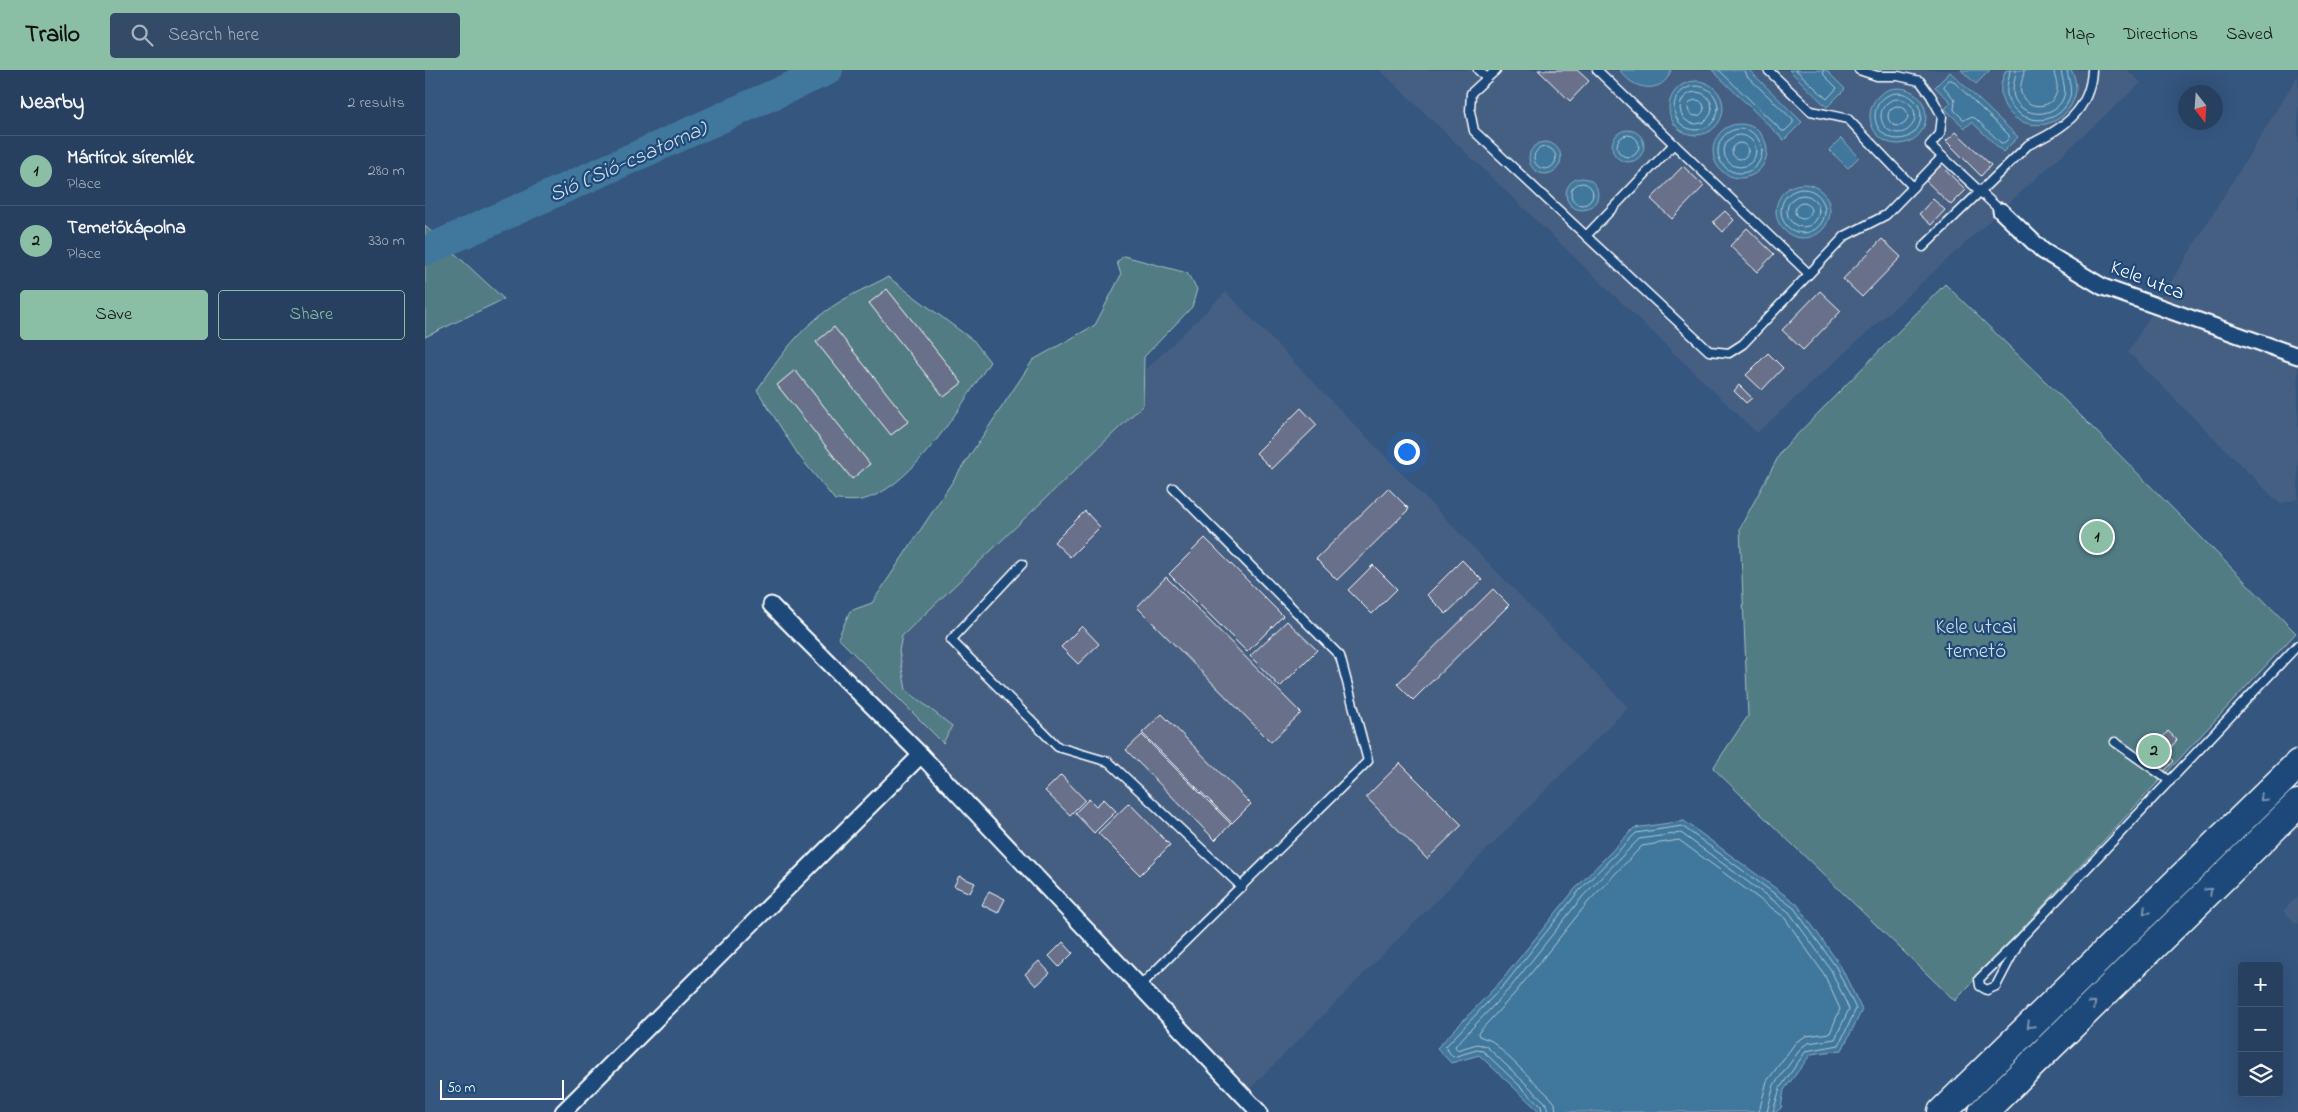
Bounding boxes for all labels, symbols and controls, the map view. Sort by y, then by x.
search box [110,13,460,58]
text: Trailo [25,18,80,53]
icon: search [128,21,156,49]
text: Search here [168,22,259,49]
text: Map [2065,22,2095,48]
text: Directions [2123,22,2198,48]
text: Saved [2226,22,2273,48]
north arrow [2178,85,2223,130]
text: Nearby [20,88,84,118]
text: 2 results [347,91,405,115]
water label: Sió (Sió-csatorna) [544,113,715,212]
text: Mártírok síremlék [67,145,194,172]
text: 1 [33,159,39,183]
text: 280 m [368,159,405,183]
text: Place [67,172,101,196]
text: Temetőkápolna [67,215,186,242]
text: 2 [32,229,40,253]
text: 330 m [368,229,405,253]
text: Place [67,242,101,266]
street label: Kele utca [2106,253,2189,309]
button: Save [20,290,208,340]
button: Share [218,290,405,340]
your location [1394,439,1420,465]
pin: 1 [2081,518,2113,556]
park label: Kele utcai temető [1935,613,2017,667]
pin: 2 [2138,732,2170,770]
one-way arrow [2260,792,2269,801]
one-way arrow [2204,888,2213,897]
one-way arrow [2143,905,2152,914]
map controls [2238,962,2283,1097]
button: + [2238,962,2283,1007]
one-way arrow [2087,1001,2096,1010]
button: − [2238,1007,2283,1052]
one-way arrow [2027,1019,2036,1028]
button: layers [2238,1052,2283,1097]
scale bar [440,1077,564,1100]
text: 50 m [447,1078,475,1099]

